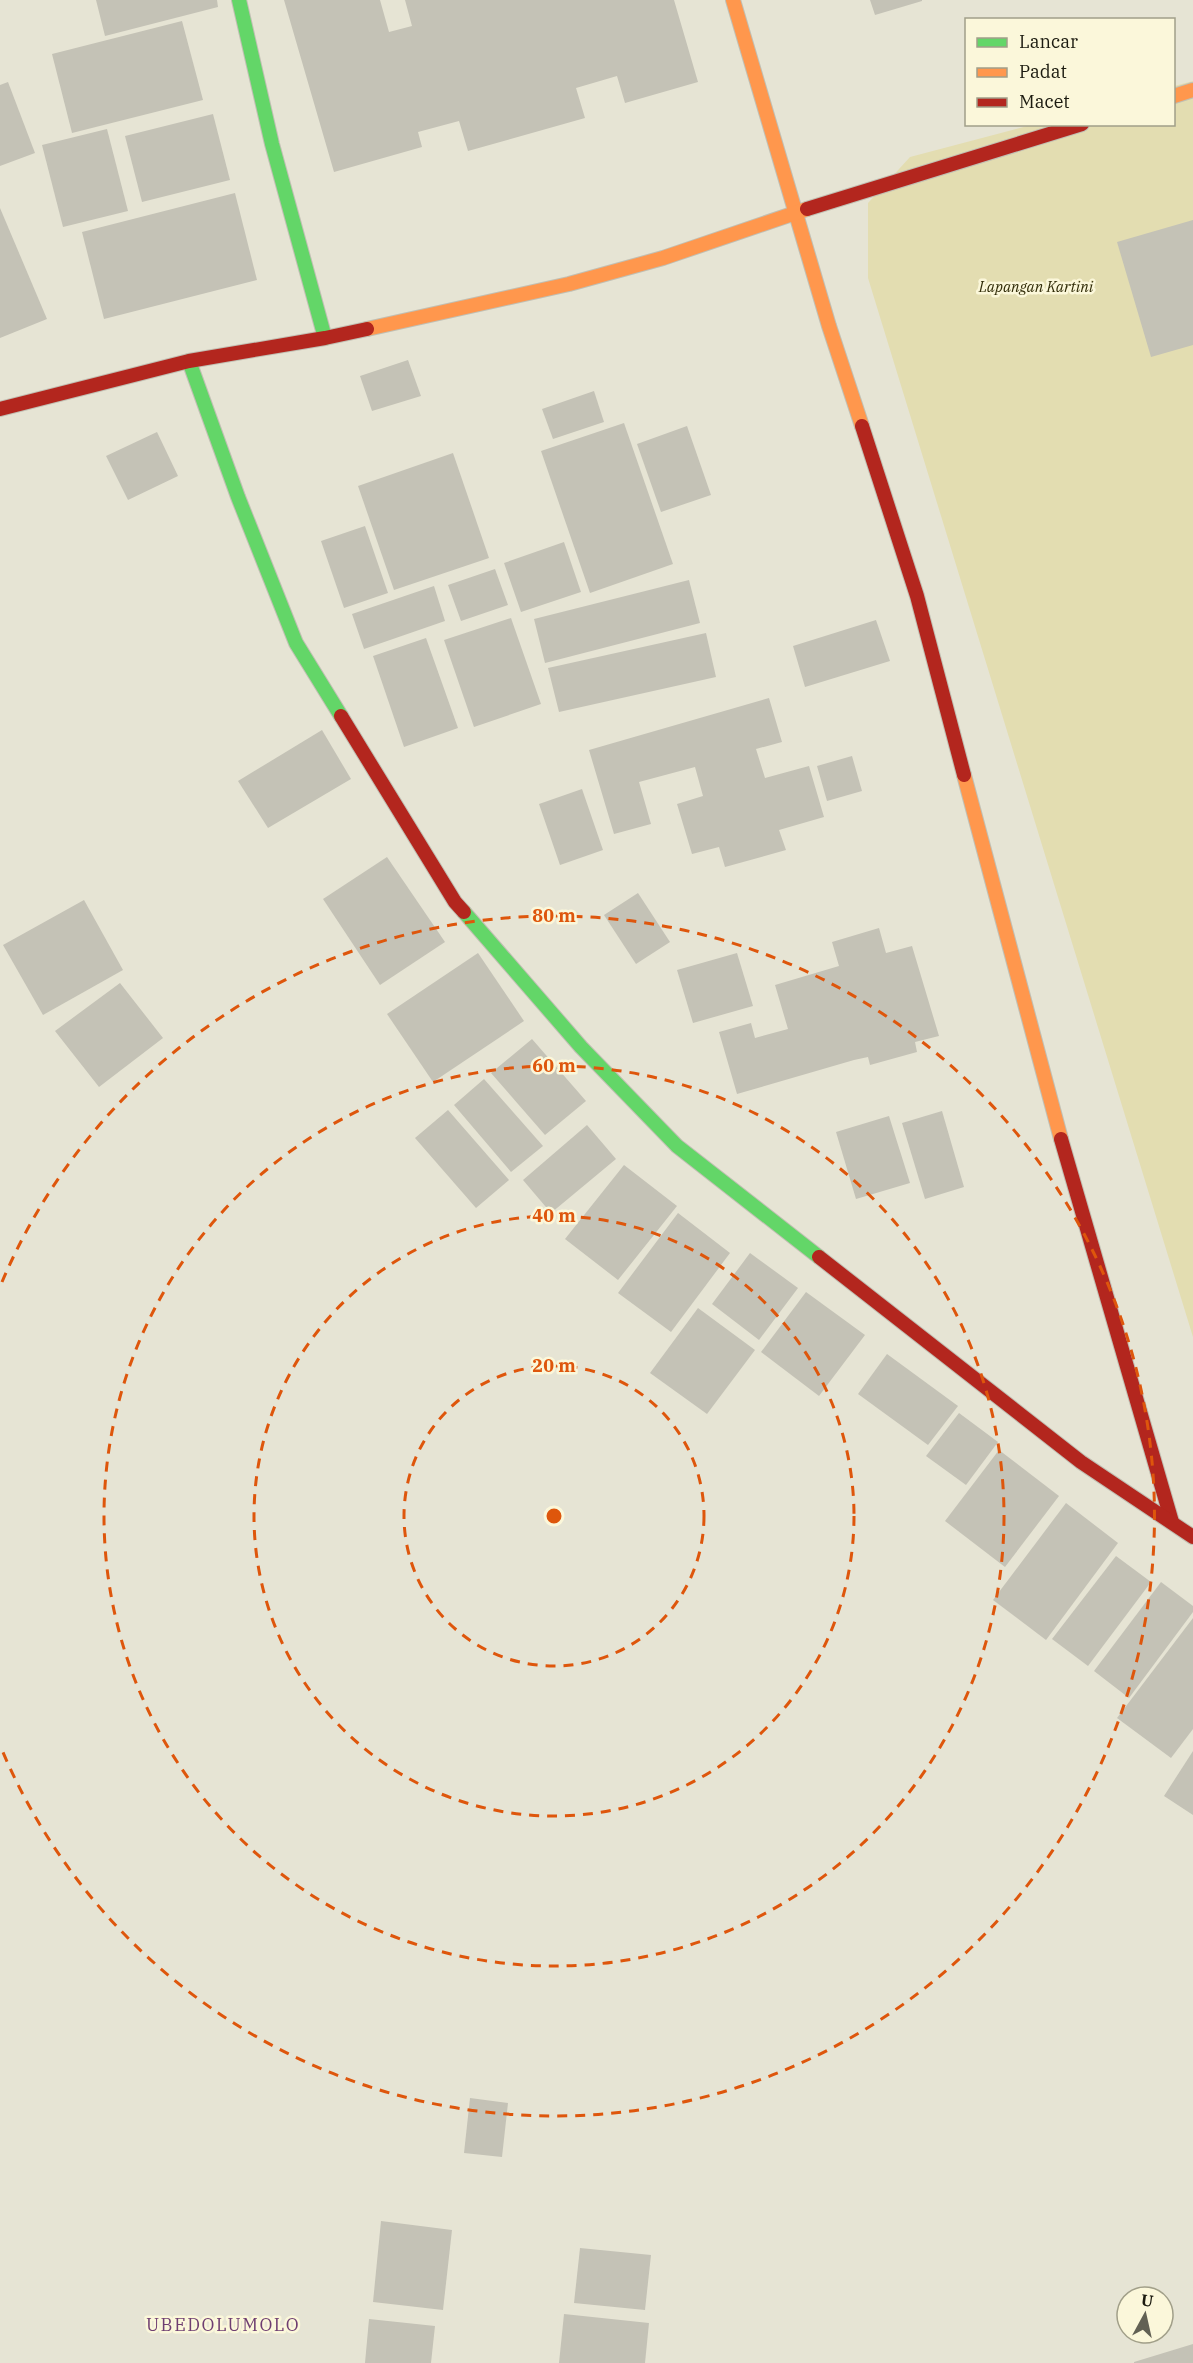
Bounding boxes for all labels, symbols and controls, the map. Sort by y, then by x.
legend [965,18,1175,126]
text: Lancar [1019,30,1078,53]
text: Padat [1019,60,1067,83]
text: Macet [1019,90,1070,113]
park label: Lapangan Kartini [978,277,1094,296]
text: 80 m [532,904,576,927]
text: 60 m [532,1054,576,1077]
text: 40 m [532,1204,576,1227]
text: 20 m [532,1354,576,1377]
centre of rings [544,1506,564,1526]
north arrow [1115,2285,1175,2345]
text: U [1140,2289,1155,2311]
district label: UBEDOLUMOLO [146,2313,300,2336]

